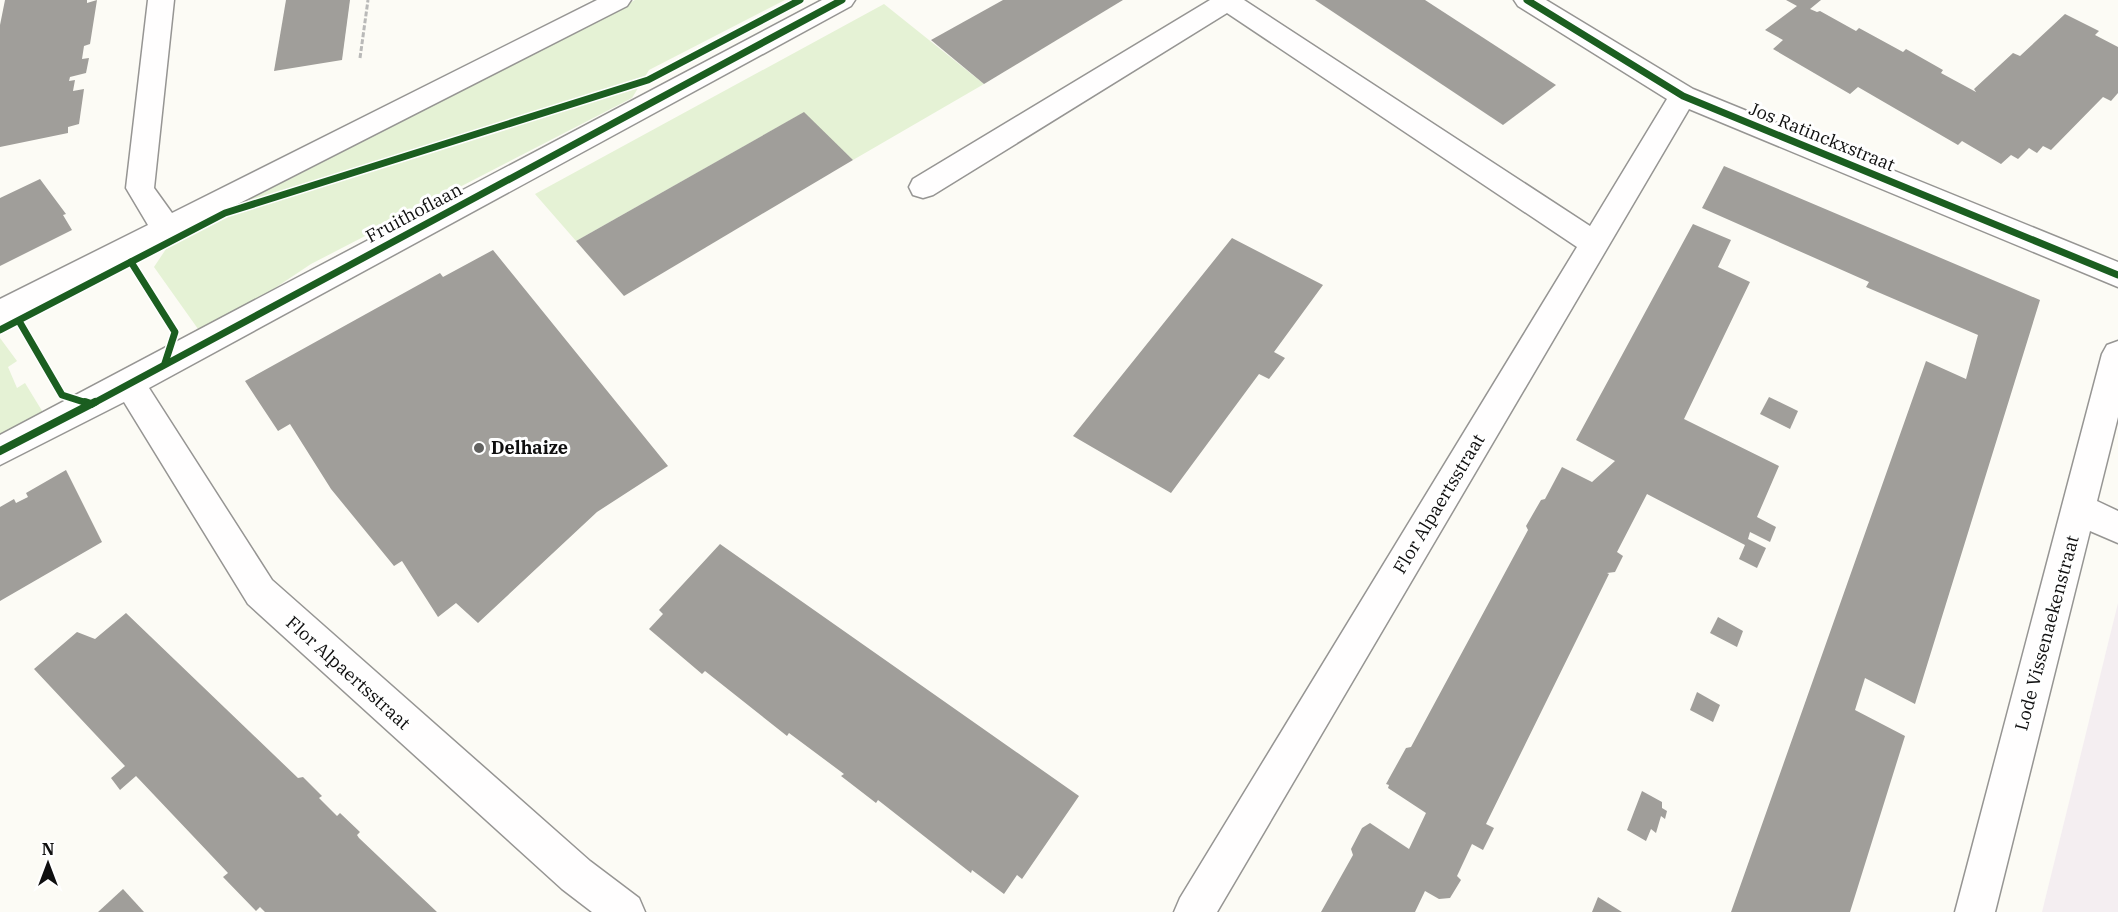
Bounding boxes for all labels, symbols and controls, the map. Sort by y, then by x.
street label: Jos Ratinckxstraat [1746,97,1898,176]
street label: Fruithoflaan [362,177,466,248]
street label: Flor Alpaertsstraat [1388,430,1489,578]
place label: Delhaize [491,436,568,459]
marker: Delhaize [472,441,486,455]
street label: Lode Vissenaekenstraat [2009,533,2084,733]
street label: Flor Alpaertsstraat [281,611,415,734]
north arrow [18,834,78,894]
text: N [42,839,54,859]

